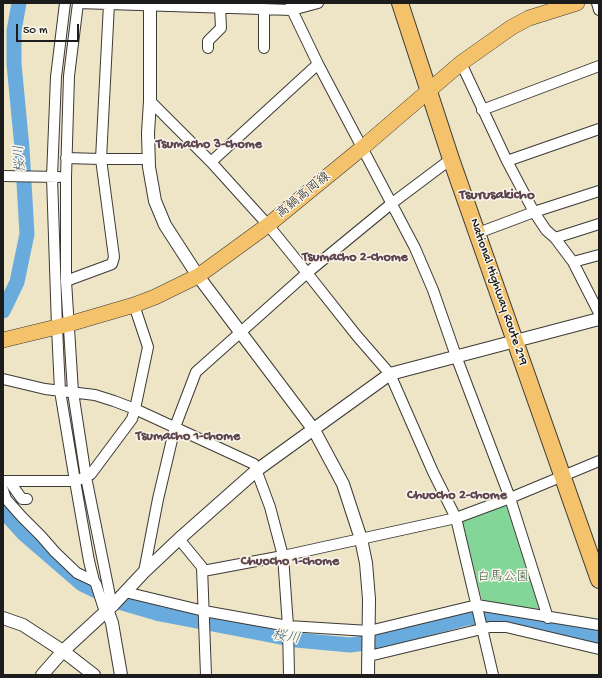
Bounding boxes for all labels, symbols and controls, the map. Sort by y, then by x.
scale bar [18,16,81,42]
text: 50 m [23,24,48,38]
district label: Tsumacho 3-chome [156,137,262,153]
water label: 桜川 [12,144,30,174]
street label: 高鍋高岡線 [274,169,334,223]
district label: Tsurusakicho [459,187,535,205]
street label: National Highway Route 219 [466,217,530,367]
district label: Tsumacho 2-chome [302,250,408,266]
district label: Tsumacho 1-chome [136,429,240,445]
district label: Chuocho 2-chome [407,488,507,504]
district label: Chuocho 1-chome [241,554,339,570]
park label: 白馬公園 [477,570,529,586]
water label: 桜川 [271,628,301,648]

